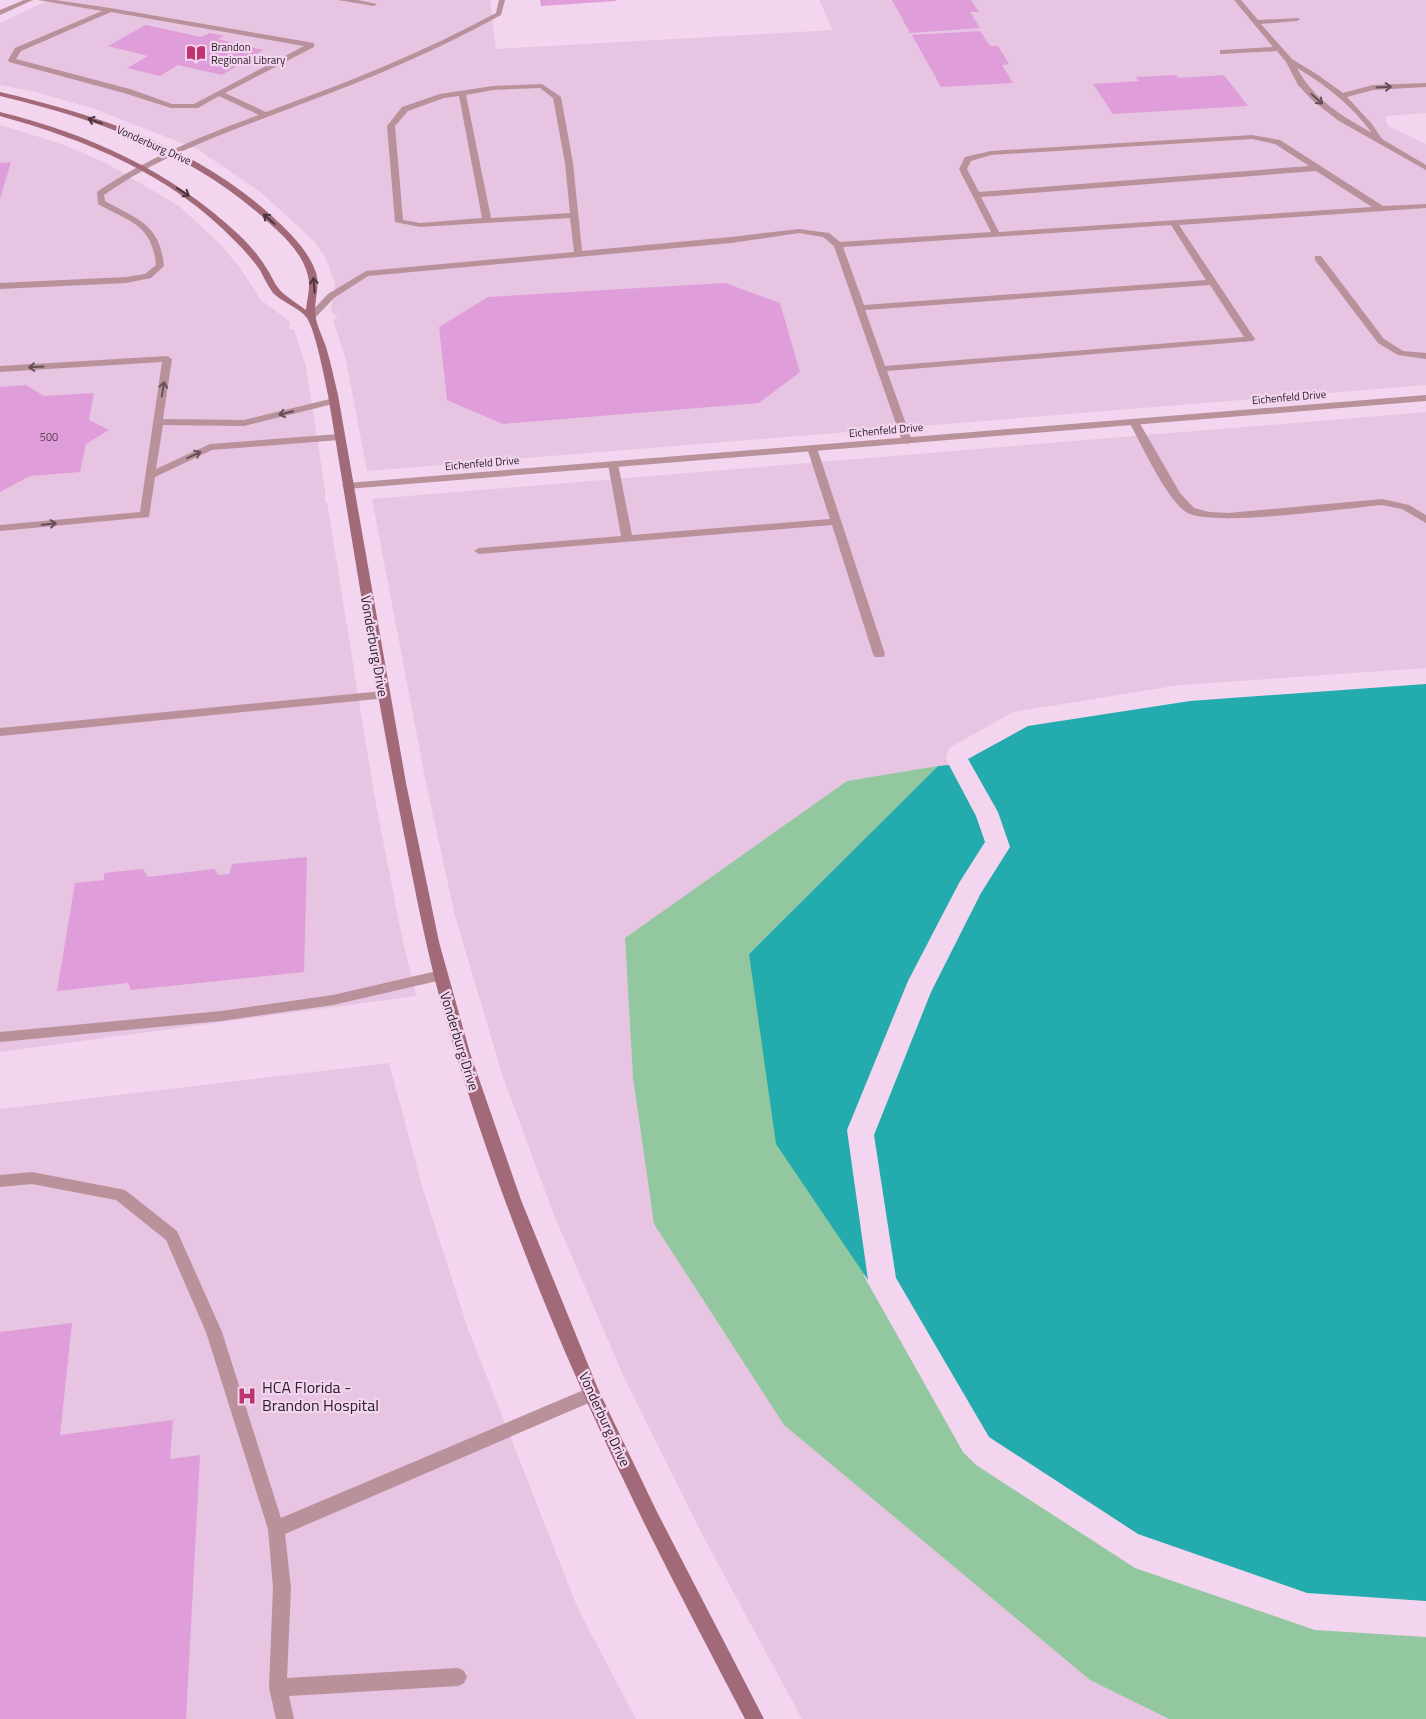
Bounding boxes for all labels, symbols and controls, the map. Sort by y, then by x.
place label: Brandon Regional Library [211,39,286,68]
library icon: Brandon Regional Library [185,42,207,64]
one-way arrow [1376,82,1392,92]
one-way arrow [1311,94,1324,105]
one-way arrow [87,115,103,125]
street label: Vonderburg Drive [114,121,194,169]
one-way arrow [176,187,190,197]
one-way arrow [263,213,276,225]
one-way arrow [309,277,318,293]
one-way arrow [28,362,44,371]
one-way arrow [158,381,168,397]
street label: Eichenfeld Drive [1251,386,1327,408]
one-way arrow [279,409,295,418]
street label: Eichenfeld Drive [848,419,924,441]
house number: 500 [40,429,58,445]
one-way arrow [186,449,201,459]
street label: Eichenfeld Drive [444,452,520,474]
one-way arrow [40,519,56,529]
street label: Vonderburg Drive [356,594,394,698]
street label: Vonderburg Drive [435,989,485,1093]
street label: Vonderburg Drive [574,1368,636,1470]
place label: HCA Florida - Brandon Hospital [262,1375,379,1417]
hospital icon: HCA Florida - Brandon Hospital [236,1385,258,1407]

